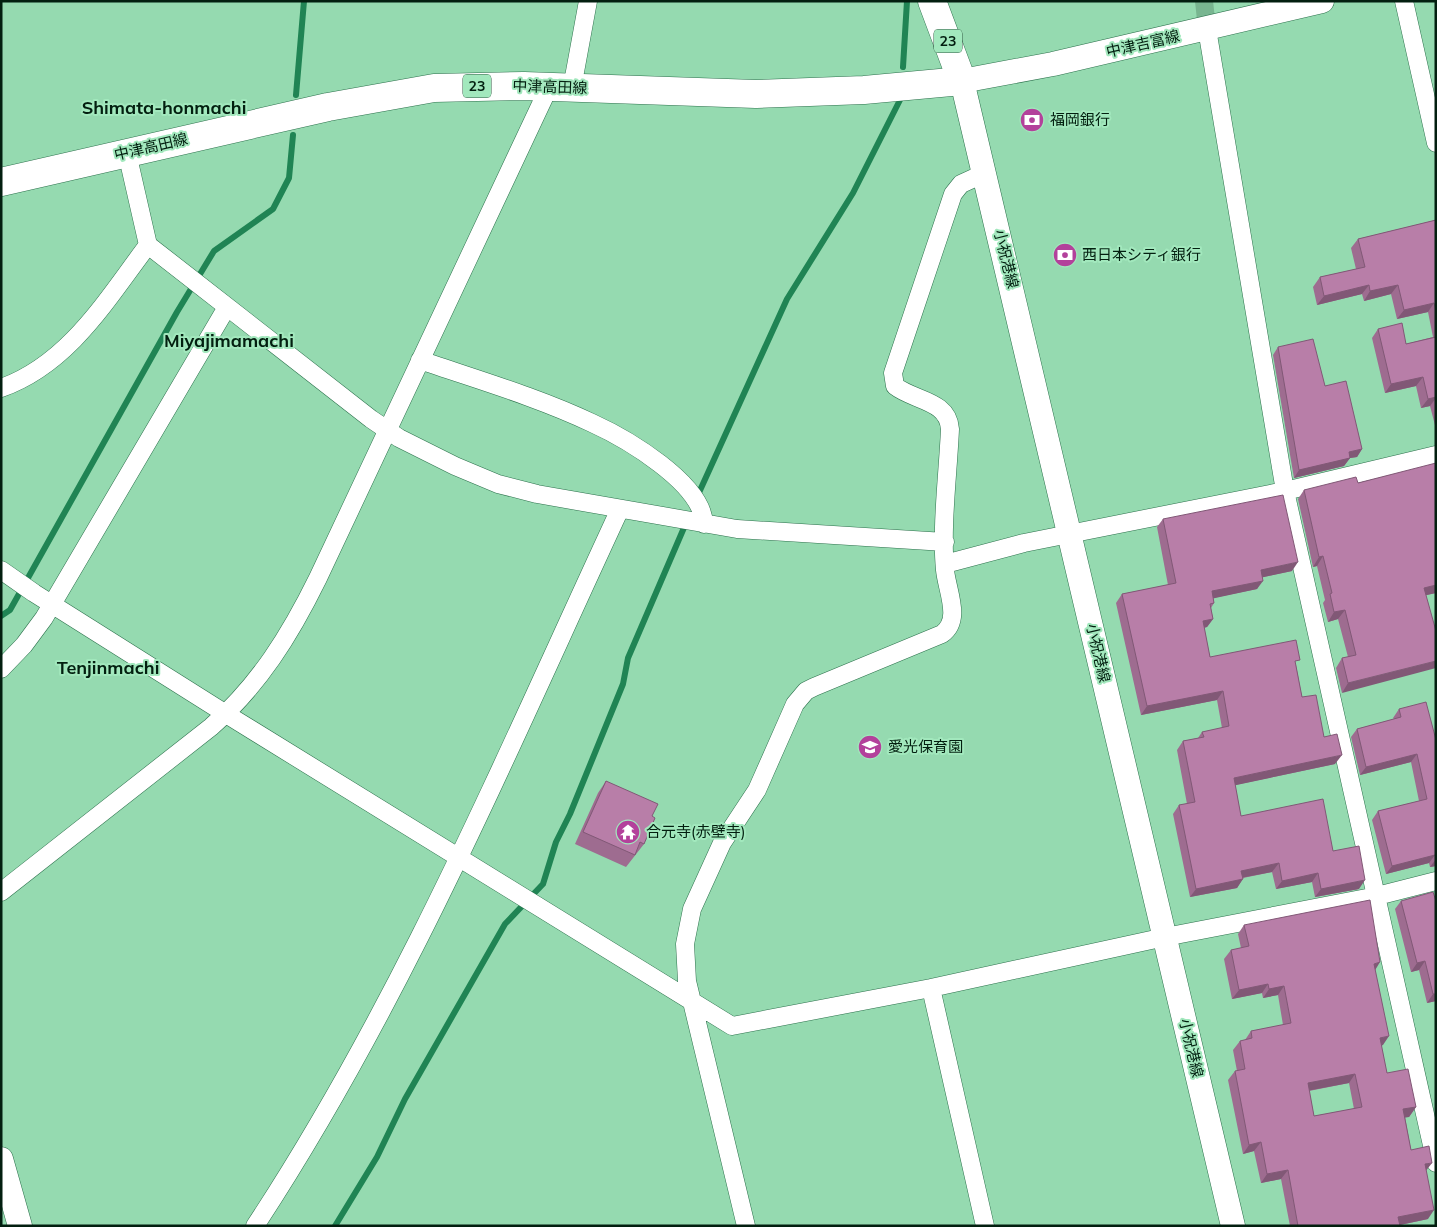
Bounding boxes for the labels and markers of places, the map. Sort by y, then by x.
bank icon: 福岡銀行 [1019,107,1045,133]
place label: 福岡銀行 [1050,110,1110,129]
bank icon: 西日本シティ銀行 [1052,242,1078,268]
place label: 西日本シティ銀行 [1082,245,1201,264]
school or university icon: 愛光保育園 [857,734,883,760]
place label: 愛光保育園 [888,737,963,756]
temple icon: 合元寺(赤壁寺) [615,819,641,845]
place label: 合元寺(赤壁寺) [646,822,746,841]

